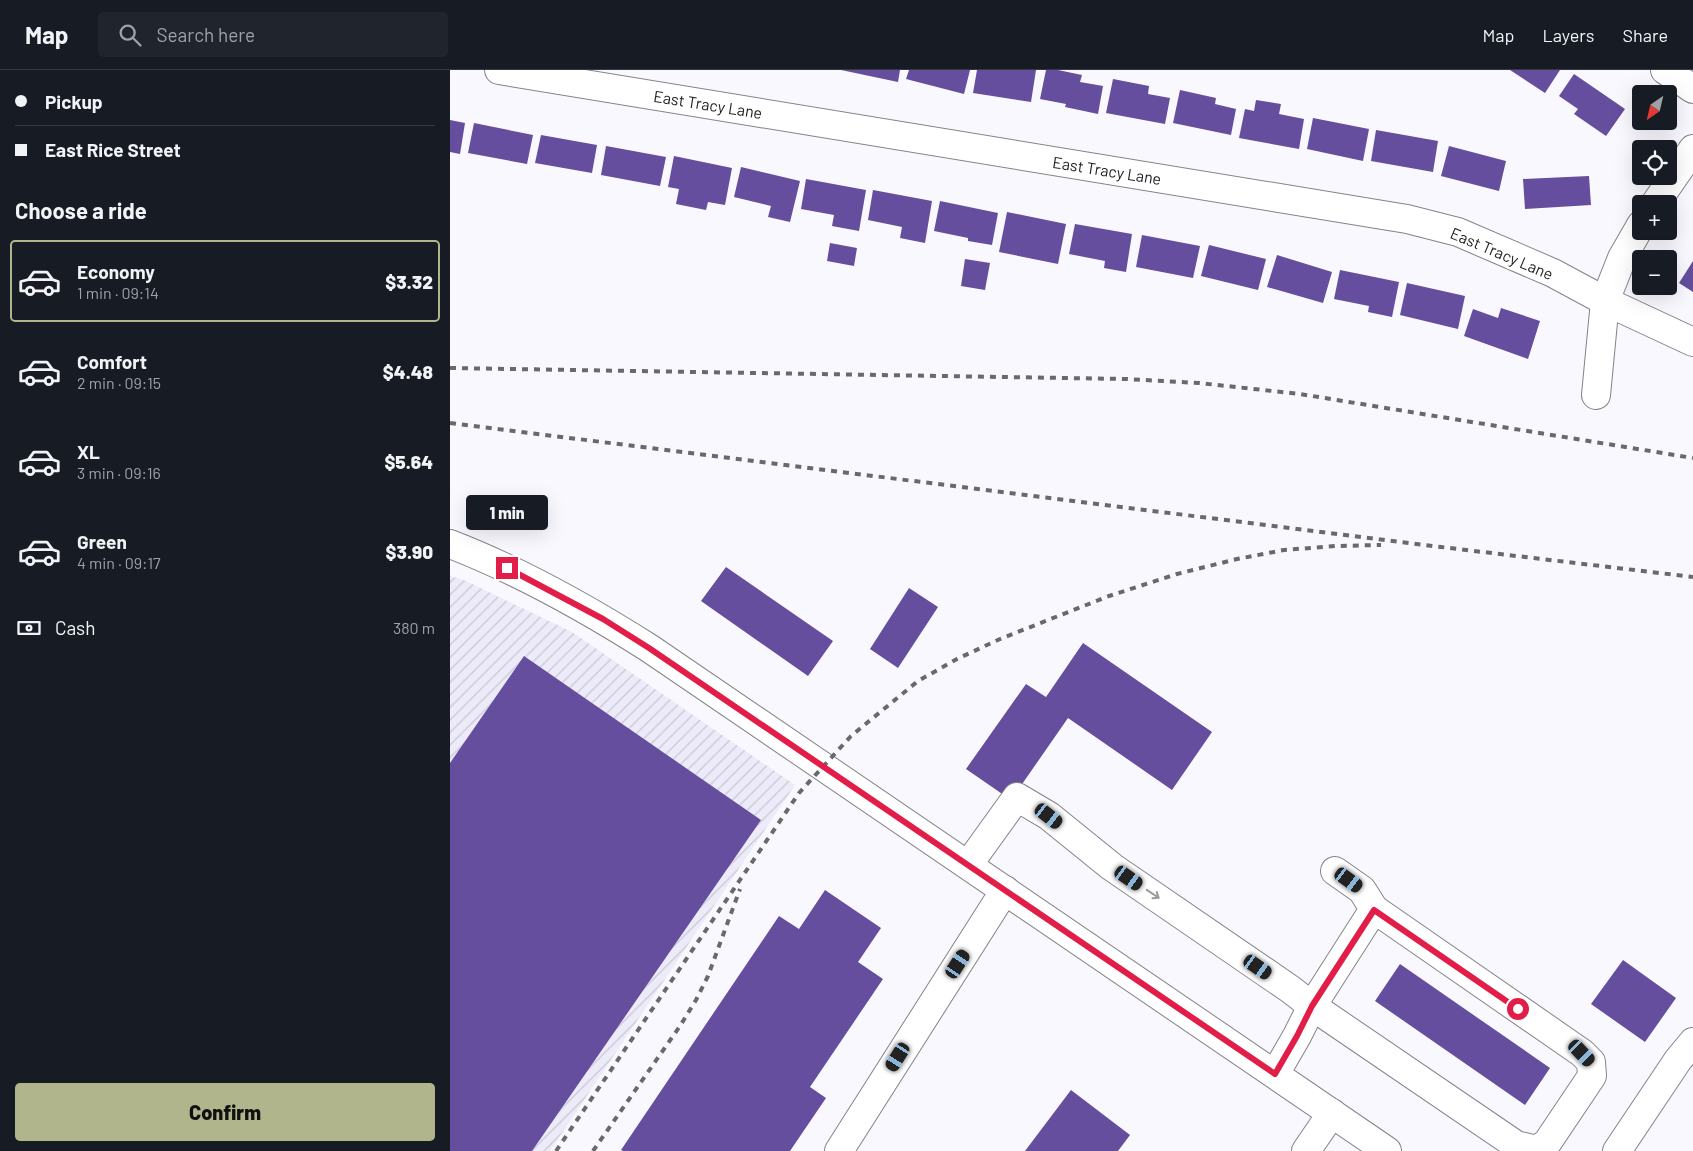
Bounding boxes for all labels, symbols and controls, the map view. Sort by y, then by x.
search box [98,12,448,57]
text: Map [25,20,68,49]
icon: search [116,21,144,49]
text: Search here [156,23,255,46]
text: Map [1482,24,1514,46]
text: Layers [1542,24,1595,46]
text: Share [1623,24,1668,46]
north arrow [1632,85,1678,130]
map controls [1632,85,1677,295]
street label: East Tracy Lane [652,86,764,122]
text: Pickup [45,90,103,113]
text: East Rice Street [45,138,181,161]
button: locate [1632,140,1677,185]
street label: East Tracy Lane [1051,152,1163,188]
button: + [1632,195,1677,240]
text: Choose a ride [15,197,147,223]
street label: East Tracy Lane [1448,223,1556,283]
button: − [1632,250,1677,295]
icon: car [17,259,62,304]
text: Economy [77,260,155,283]
text: $3.32 [385,270,433,293]
text: 1 min · 09:14 [77,283,159,302]
icon: car [17,349,62,394]
text: Comfort [77,350,147,373]
text: $4.48 [383,360,433,383]
text: 2 min · 09:15 [77,373,161,392]
icon: car [17,439,62,484]
text: XL [77,440,100,463]
text: $5.64 [384,450,433,473]
text: 3 min · 09:16 [77,463,161,482]
callout: 1 min [466,496,548,530]
text: 1 min [489,503,525,522]
icon: car [17,529,62,574]
text: Green [77,530,127,553]
text: $3.90 [386,540,433,563]
text: 4 min · 09:17 [77,553,161,572]
route end [496,557,518,579]
icon: cash [15,614,43,642]
text: Cash [55,616,96,639]
text: 380 m [393,618,435,637]
car [1032,801,1065,831]
car [1112,863,1145,893]
car [1332,865,1365,895]
one-way arrow [1145,889,1159,899]
car [943,947,972,981]
car [1241,952,1274,982]
route start [1507,998,1529,1020]
car [1566,1037,1597,1069]
car [883,1040,912,1074]
button: Confirm [15,1083,435,1141]

